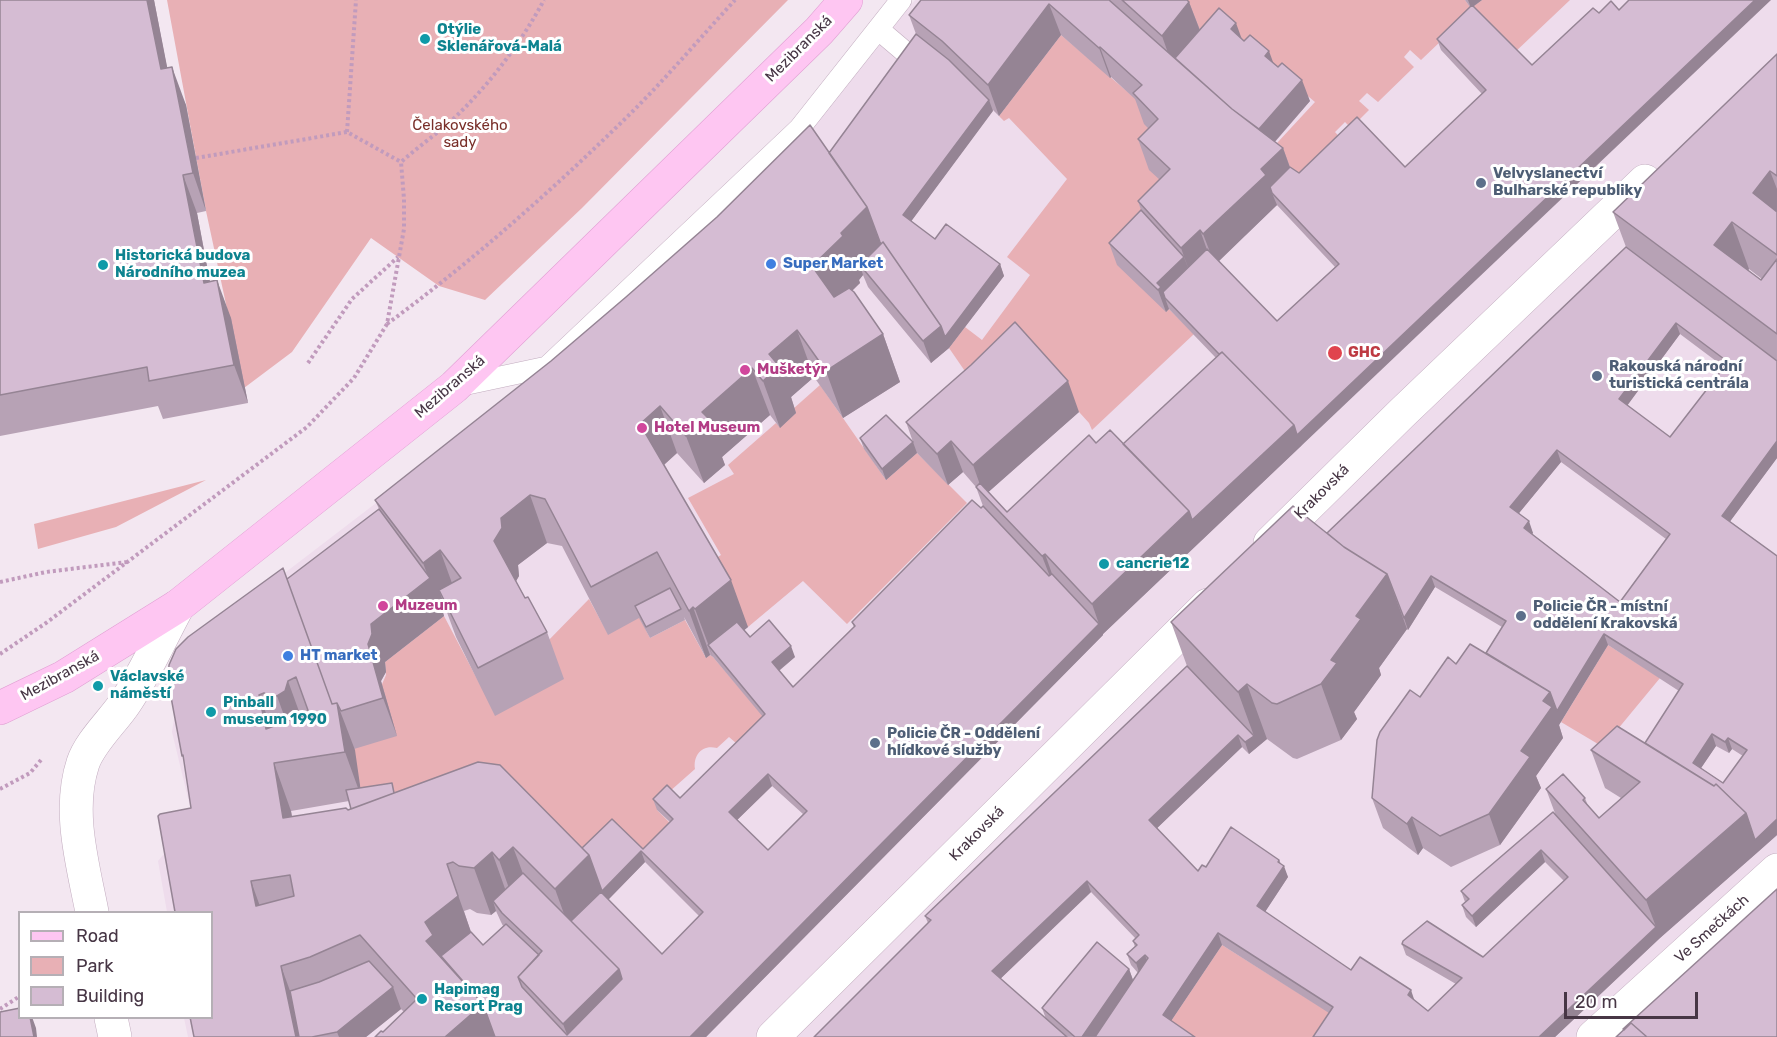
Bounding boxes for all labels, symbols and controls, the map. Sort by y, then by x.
street label: Mezibranská [762,12,836,86]
place label: Otýlie Sklenářová-Malá [437,21,562,56]
marker: Otýlie Sklenářová-Malá [418,32,432,46]
park label: Čelakovského sady [412,117,508,152]
place label: Velvyslanectví Bulharské republiky [1493,165,1642,200]
marker: Velvyslanectví Bulharské republiky [1474,176,1488,190]
place label: Historická budova Národního muzea [115,247,250,282]
place label: Super Market [783,255,883,273]
marker: Super Market [764,257,778,271]
marker: Historická budova Národního muzea [96,258,110,272]
marker: GHC [1326,344,1344,362]
place label: GHC [1348,344,1381,362]
street label: Mezibranská [411,352,489,422]
place label: Rakouská národní turistická centrála [1609,358,1749,393]
place label: Mušketýr [757,361,827,379]
marker: Mušketýr [738,363,752,377]
marker: Rakouská národní turistická centrála [1590,369,1604,383]
place label: Hotel Museum [654,419,760,437]
marker: Hotel Museum [635,421,649,435]
street label: Krakovská [1291,461,1353,523]
place label: cancrie12 [1116,555,1189,573]
marker: cancrie12 [1097,557,1111,571]
place label: Muzeum [395,597,458,615]
place label: Policie ČR - místní oddělení Krakovská [1533,598,1678,633]
marker: Muzeum [376,599,390,613]
marker: Policie ČR - místní oddělení Krakovská [1514,609,1528,623]
street label: Mezibranská [18,647,102,705]
place label: HT market [300,647,378,665]
marker: HT market [281,649,295,663]
place label: Václavské náměstí [110,668,184,703]
marker: Václavské náměstí [91,679,105,693]
place label: Pinball museum 1990 [223,694,327,729]
marker: Pinball museum 1990 [204,705,218,719]
place label: Policie ČR - Oddělení hlídkové služby [887,725,1040,760]
marker: Policie ČR - Oddělení hlídkové služby [868,736,882,750]
street label: Krakovská [946,803,1008,865]
street label: Ve Smečkách [1671,891,1753,967]
legend [18,911,213,1019]
text: Road [76,925,119,947]
text: Park [76,955,113,977]
scale bar [1567,980,1700,1018]
place label: Hapimag Resort Prag [434,981,523,1016]
text: Building [76,985,144,1007]
text: 20 m [1575,991,1617,1013]
marker: Hapimag Resort Prag [415,992,429,1006]

